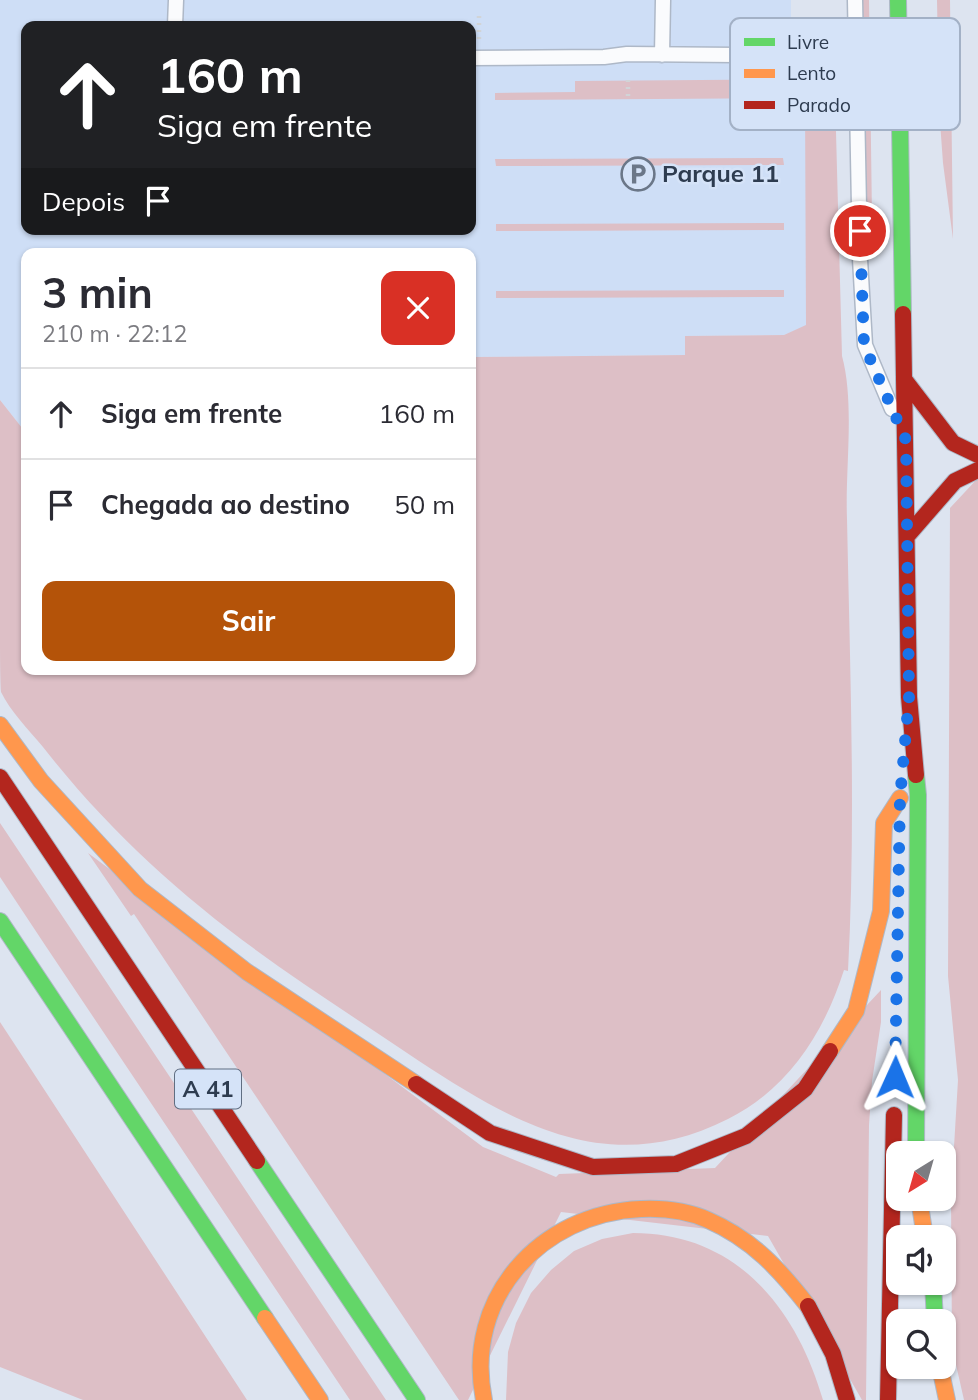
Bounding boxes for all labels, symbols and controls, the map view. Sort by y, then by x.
legend [730,18,960,130]
text: Livre [787,30,829,54]
text: 160 m [157,44,303,105]
icon: ahead [42,49,133,140]
text: Lento [787,61,836,85]
text: Parado [787,93,851,117]
text: Siga em frente [157,105,372,145]
parking icon: Parque 11 [619,155,657,193]
place label: Parque 11 [662,158,779,188]
icon: arrive [139,182,177,220]
text: Depois [42,185,125,218]
pin [830,201,890,261]
icon: arrive [841,212,879,250]
text: 3 min [42,266,153,319]
button: close [381,271,455,345]
text: 210 m · 22:12 [42,319,187,348]
icon: ahead [42,395,80,433]
text: Siga em frente [101,397,282,430]
text: 160 m [379,397,455,430]
icon: arrive [42,486,80,524]
text: Chegada ao destino [101,488,350,521]
text: 50 m [394,488,455,521]
button: Sair [42,581,455,661]
position arrow [858,1040,932,1114]
road number: A 41 [175,1070,241,1108]
north arrow [886,1141,956,1211]
map controls [886,1141,956,1379]
button: sound [886,1225,956,1295]
button: search [886,1309,956,1379]

